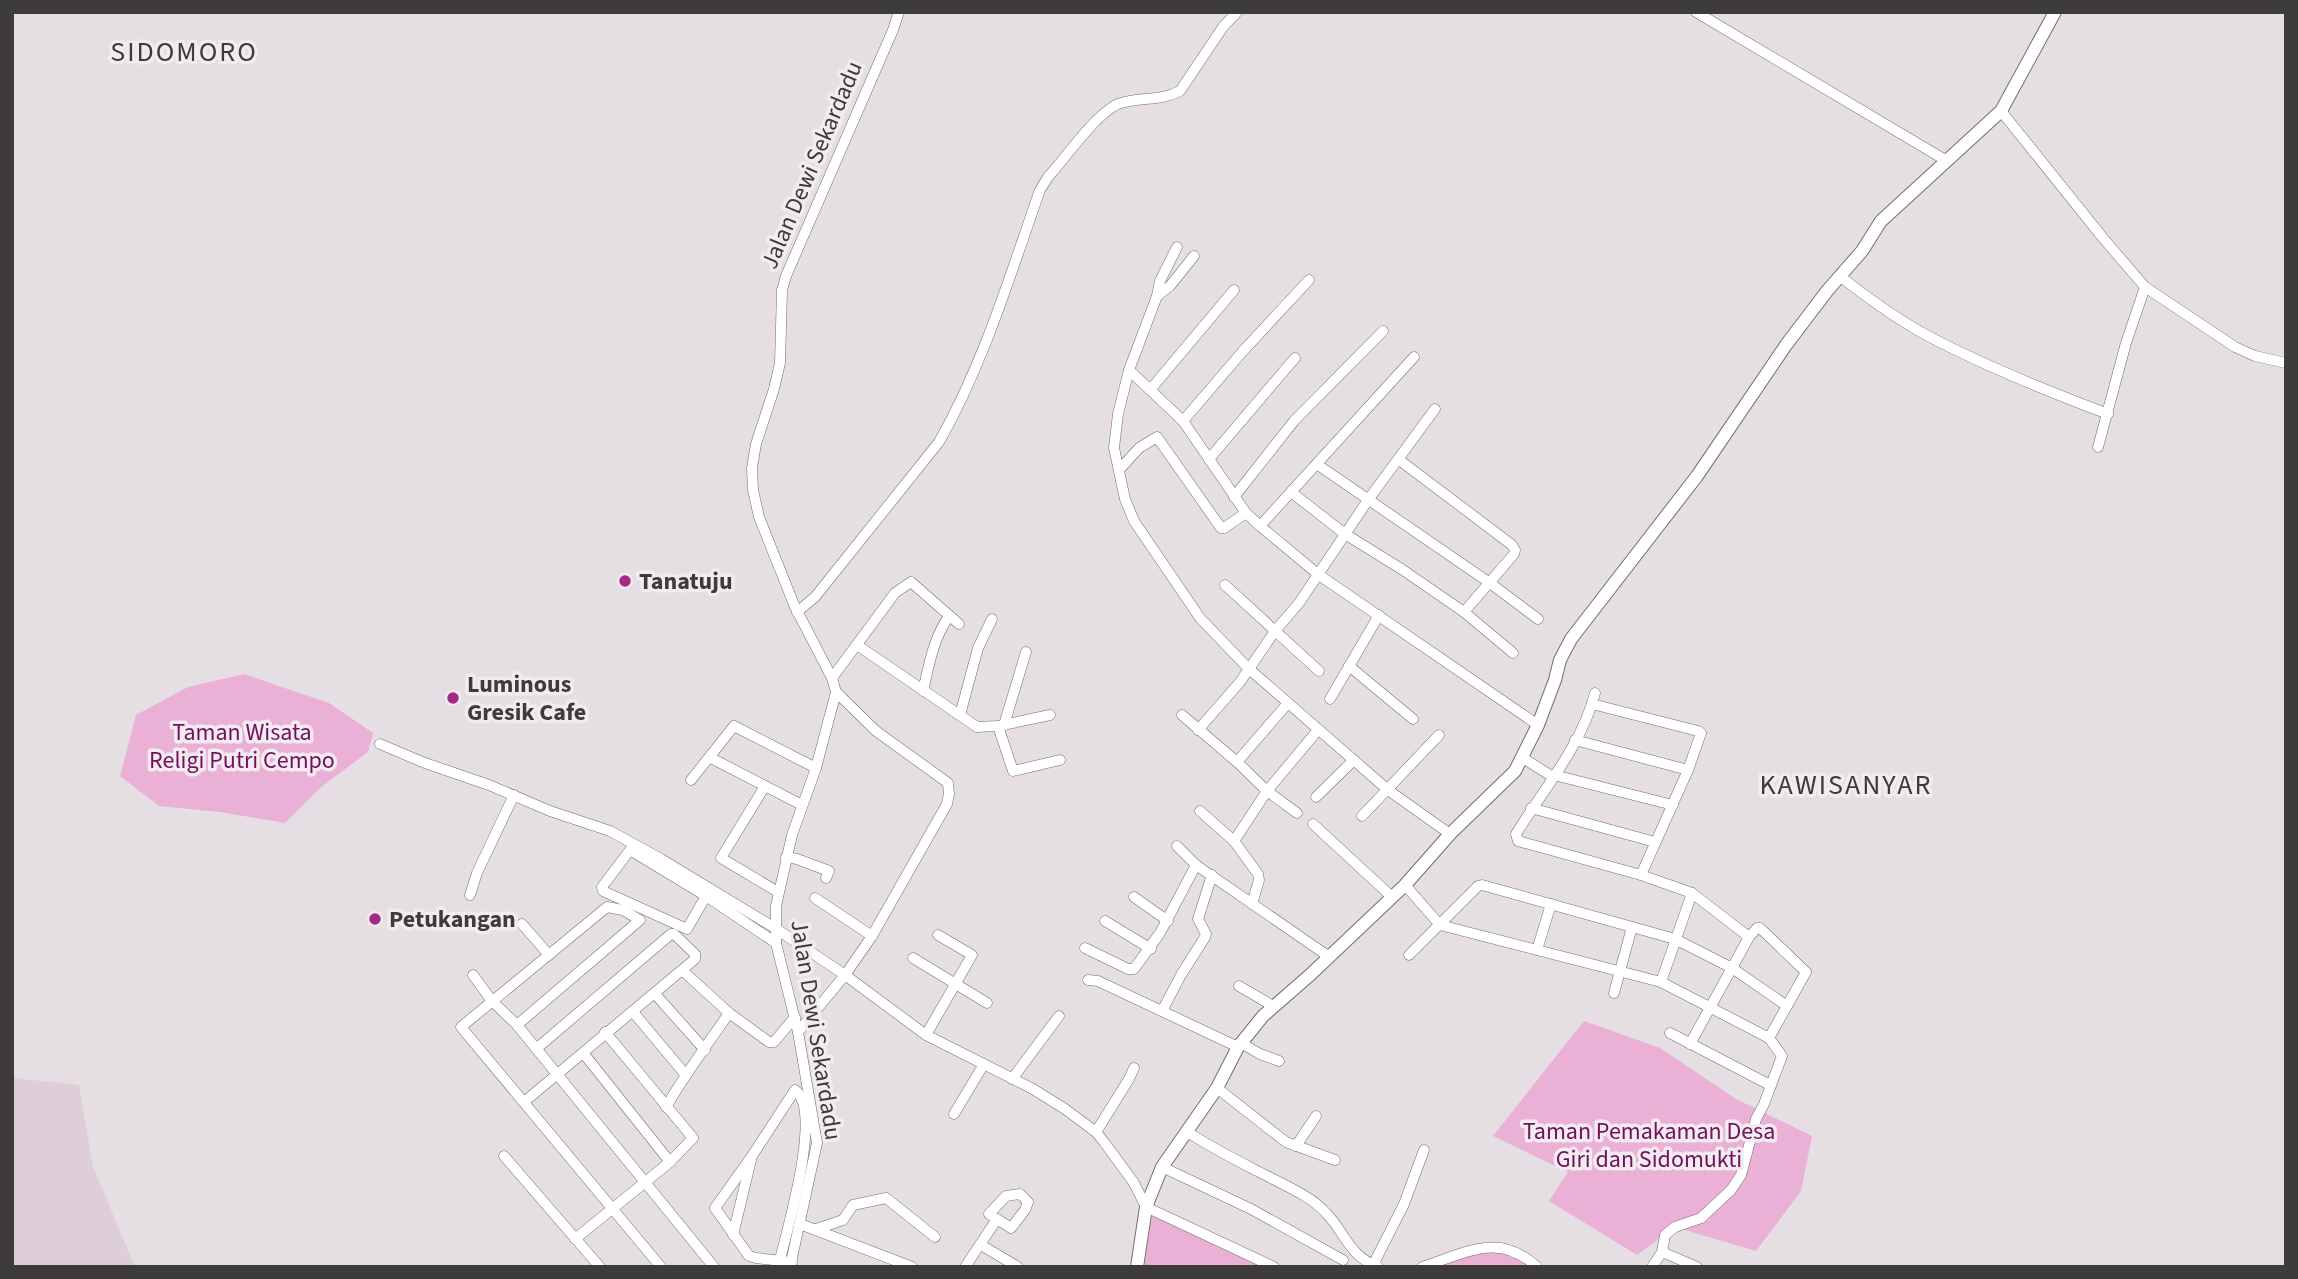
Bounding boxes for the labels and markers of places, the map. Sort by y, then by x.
place label: Tanatuju [639,564,733,599]
marker: Tanatuju [617,573,633,589]
place label: Luminous Gresik Cafe [467,667,586,730]
marker: Luminous Gresik Cafe [445,690,461,706]
place label: Petukangan [389,902,516,937]
marker: Petukangan [367,911,383,927]

